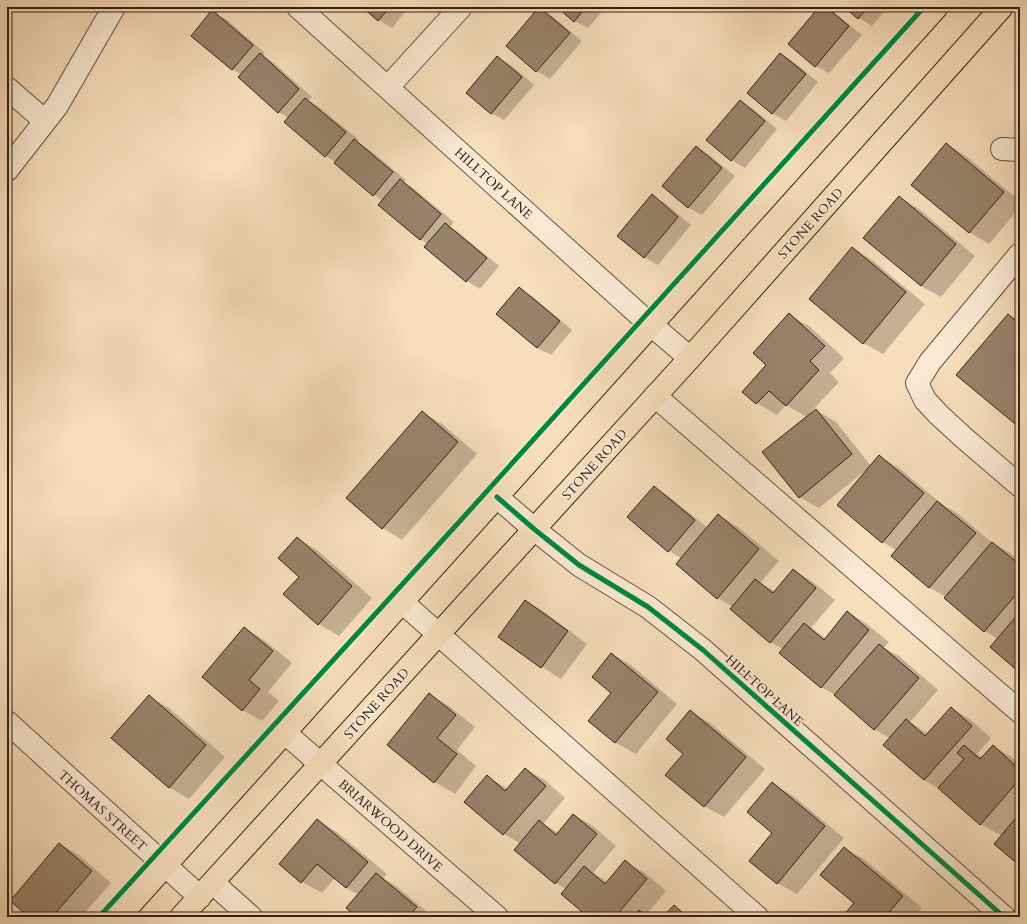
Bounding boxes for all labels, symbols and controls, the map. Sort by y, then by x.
street label: HILLTOP LANE [450,144,536,224]
street label: STONE ROAD [774,184,848,263]
street label: STONE ROAD [558,425,632,504]
street label: HILLTOP LANE [721,651,807,731]
street label: STONE ROAD [340,664,414,743]
street label: THOMAS STREET [54,766,151,856]
street label: BRIARWOOD DRIVE [334,775,446,876]

